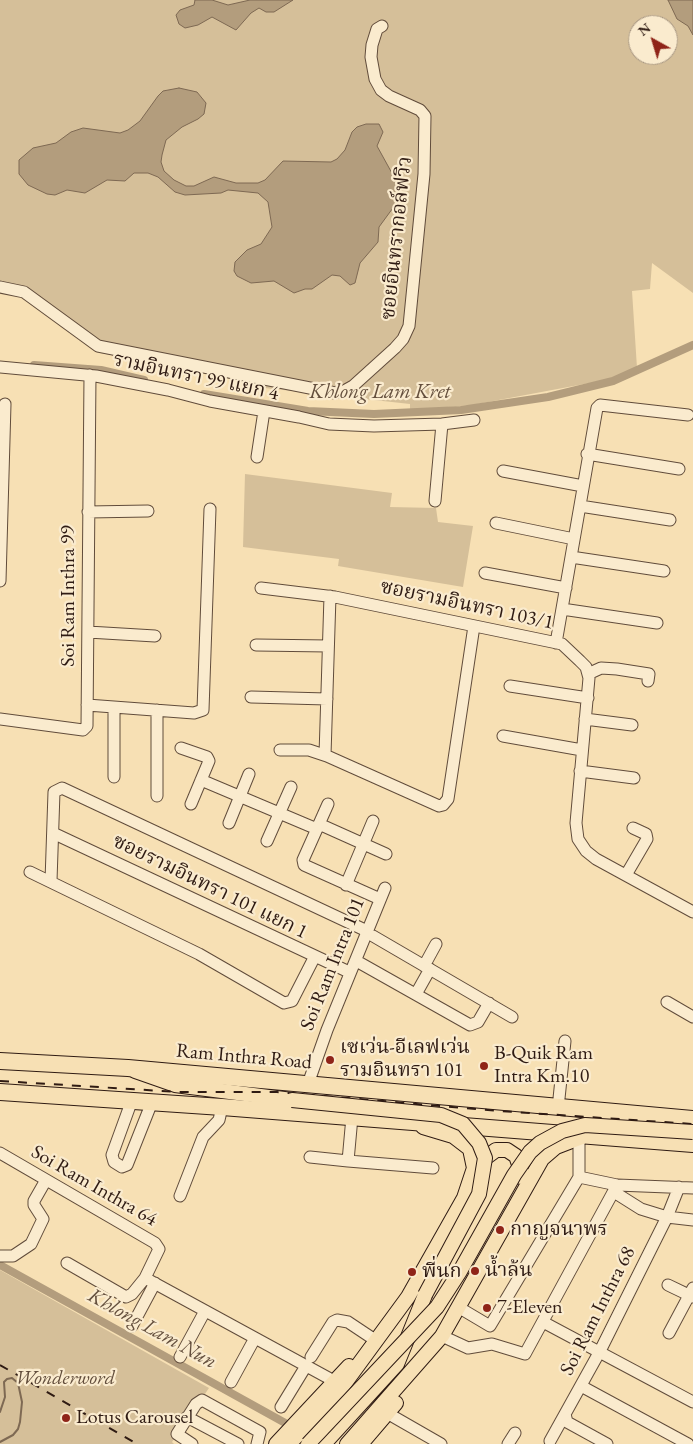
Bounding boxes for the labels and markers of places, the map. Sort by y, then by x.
place label: เซเว่น-อีเลฟเว่น รามอินทรา 101 [340,1036,470,1083]
place label: B-Quik Ram Intra Km.10 [494,1042,593,1089]
marker: เซเว่น-อีเลฟเว่น รามอินทรา 101 [324,1054,336,1066]
marker: B-Quik Ram Intra Km.10 [478,1060,490,1072]
place label: กาญจนาพร [510,1218,608,1242]
marker: กาญจนาพร [494,1224,506,1236]
place label: น้ำล้น [485,1259,532,1283]
place label: พี่นก [422,1260,462,1284]
marker: น้ำล้น [469,1265,481,1277]
marker: พี่นก [406,1266,418,1278]
place label: 7-Eleven [497,1296,563,1320]
marker: 7-Eleven [481,1302,493,1314]
place label: Lotus Carousel [76,1406,193,1430]
marker: Lotus Carousel [60,1412,72,1424]

